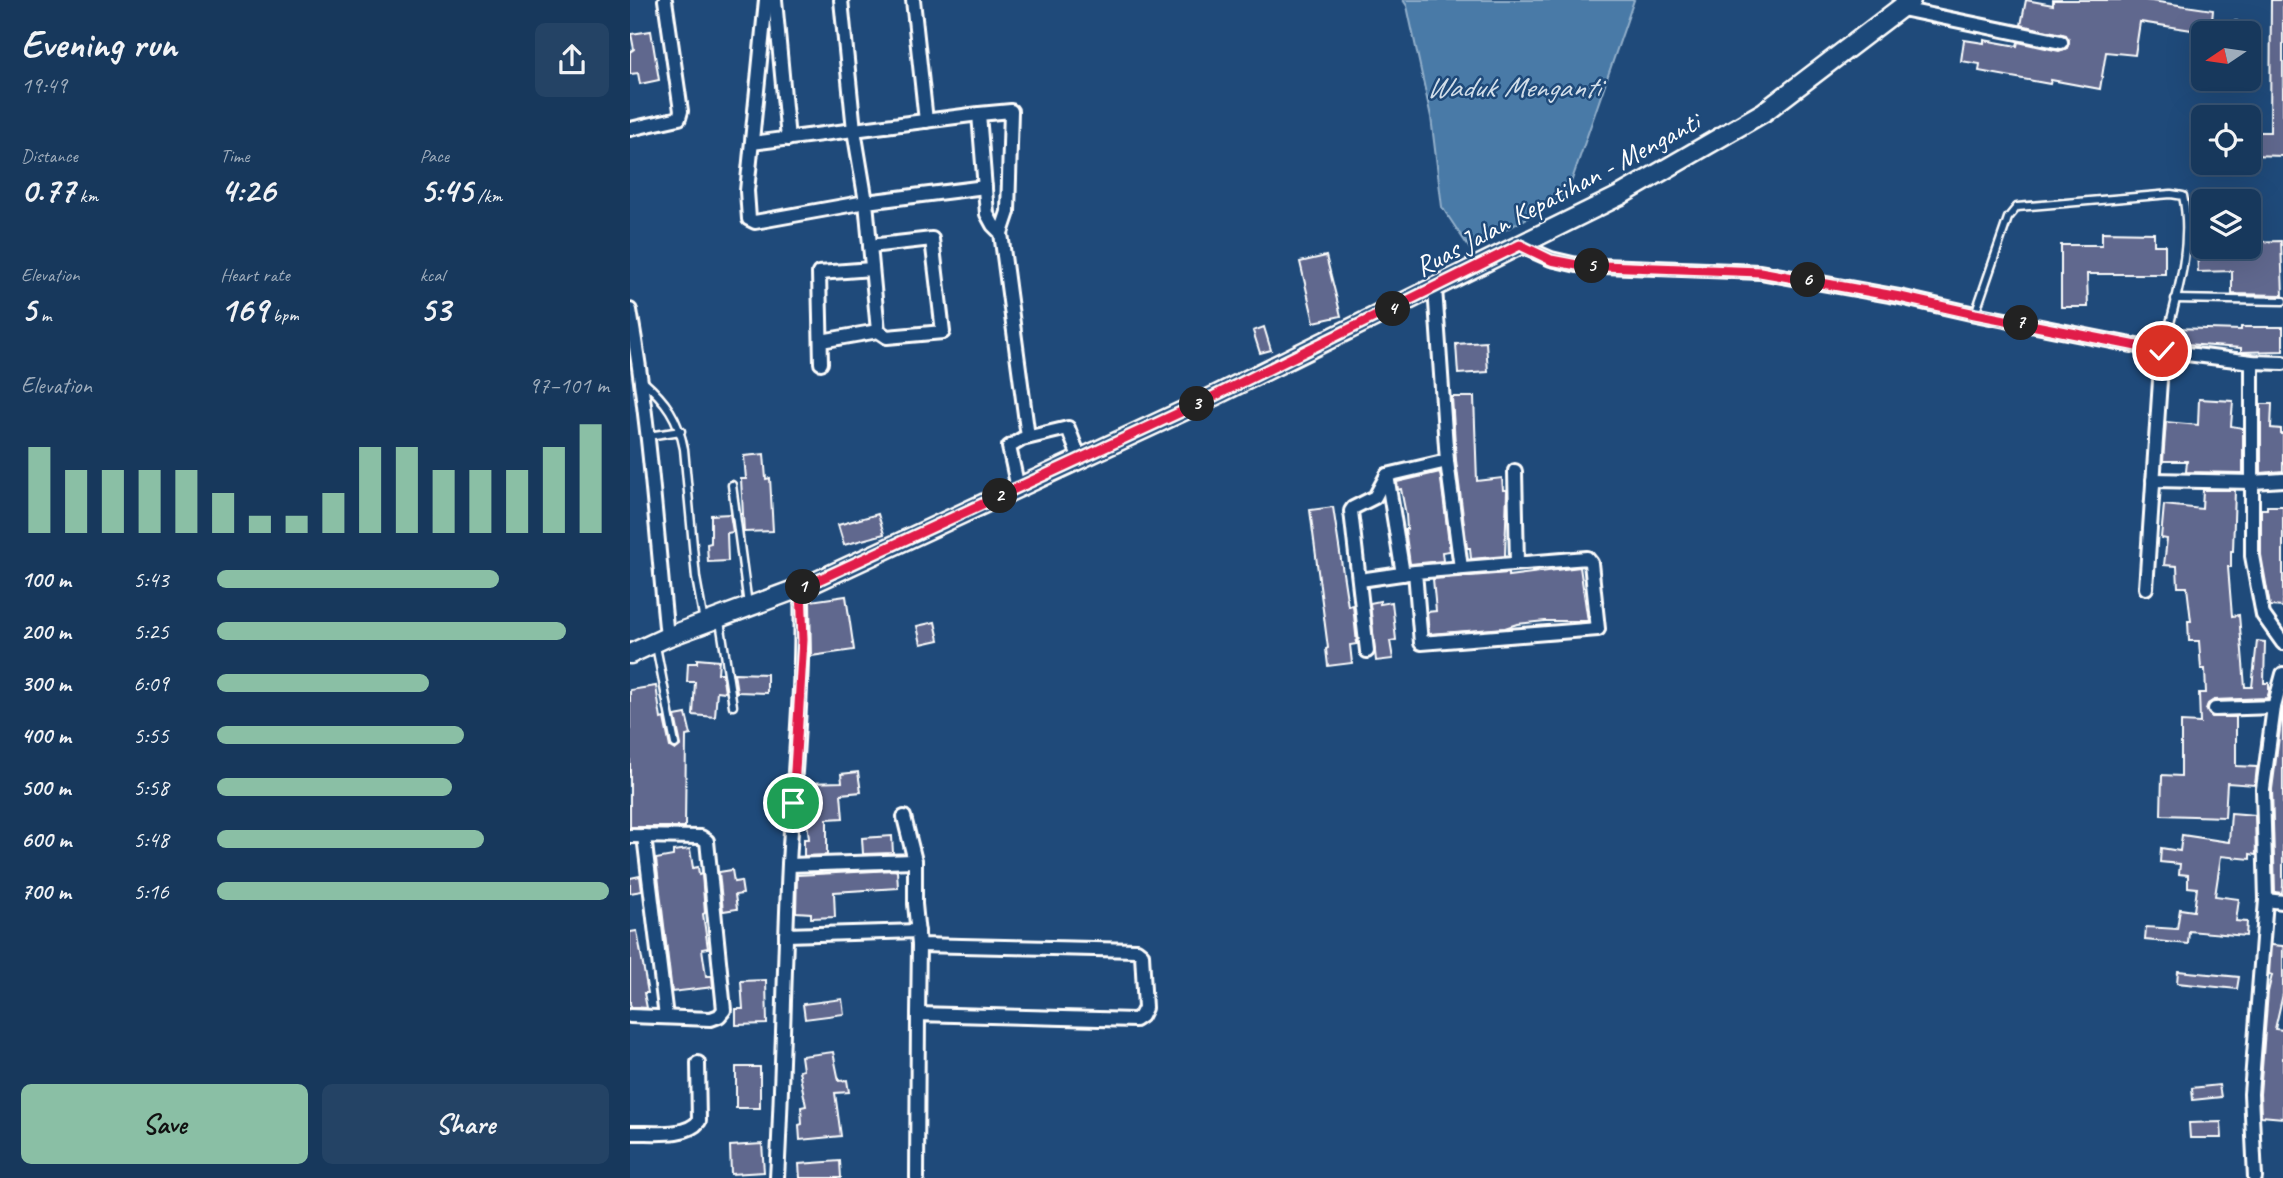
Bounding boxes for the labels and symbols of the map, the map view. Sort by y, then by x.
north arrow [2191,21,2261,91]
water label: Waduk Menganti [1426,68,1607,106]
street label: Ruas Jalan Kepatihan - Menganti [1409,102,1709,284]
pin: 5 [1574,248,1609,284]
pin: 6 [1790,262,1826,298]
pin: 4 [1376,292,1410,326]
pin: 7 [2004,306,2038,340]
pin [2132,321,2192,381]
pin: 3 [1180,386,1214,422]
pin: 2 [982,478,1018,514]
pin: 1 [786,570,820,604]
pin [763,773,823,833]

